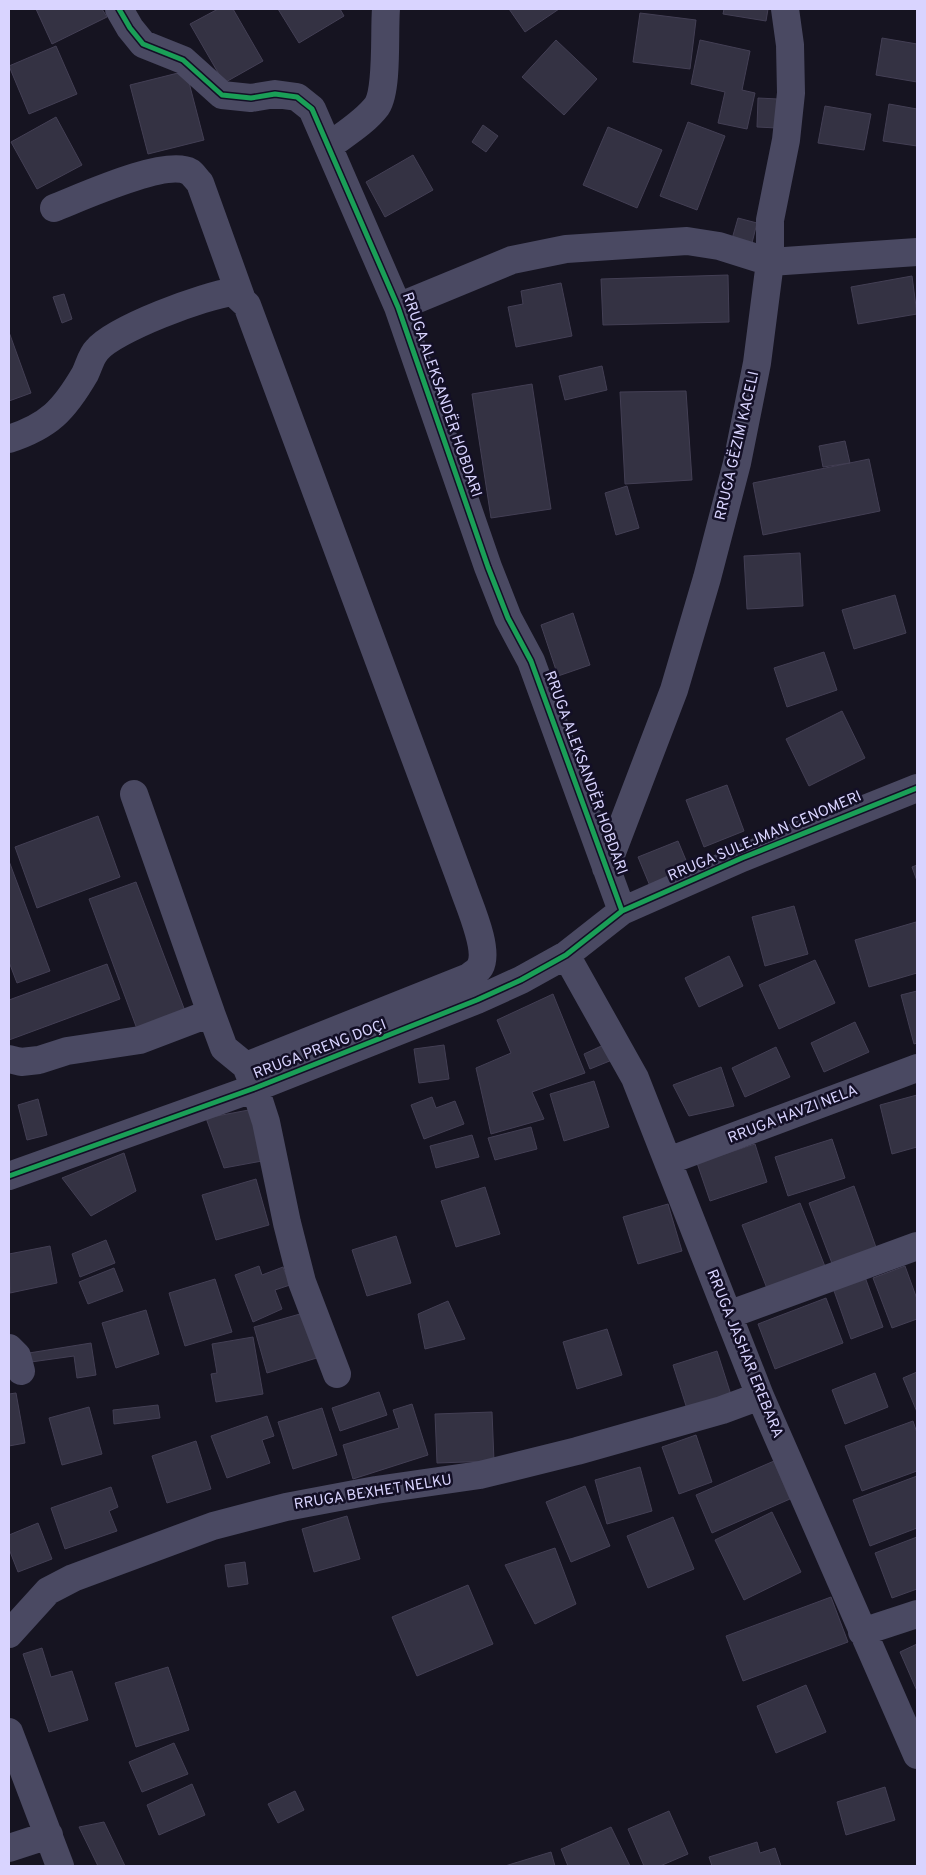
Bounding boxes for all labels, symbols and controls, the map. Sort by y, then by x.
street label: RRUGA ALEKSANDËR HOBDARI [397,290,486,500]
street label: RRUGA GËZIM KACELI [711,369,764,522]
street label: RRUGA ALEKSANDËR HOBDARI [539,668,632,878]
street label: RRUGA SULEJMAN CENOMERI [665,787,865,887]
street label: RRUGA PRENG DOÇI [251,1016,389,1084]
street label: RRUGA HAVZI NELA [725,1081,861,1149]
street label: RRUGA JASHAR EREBARA [701,1267,787,1441]
street label: RRUGA BEXHET NELKU [293,1471,453,1515]

